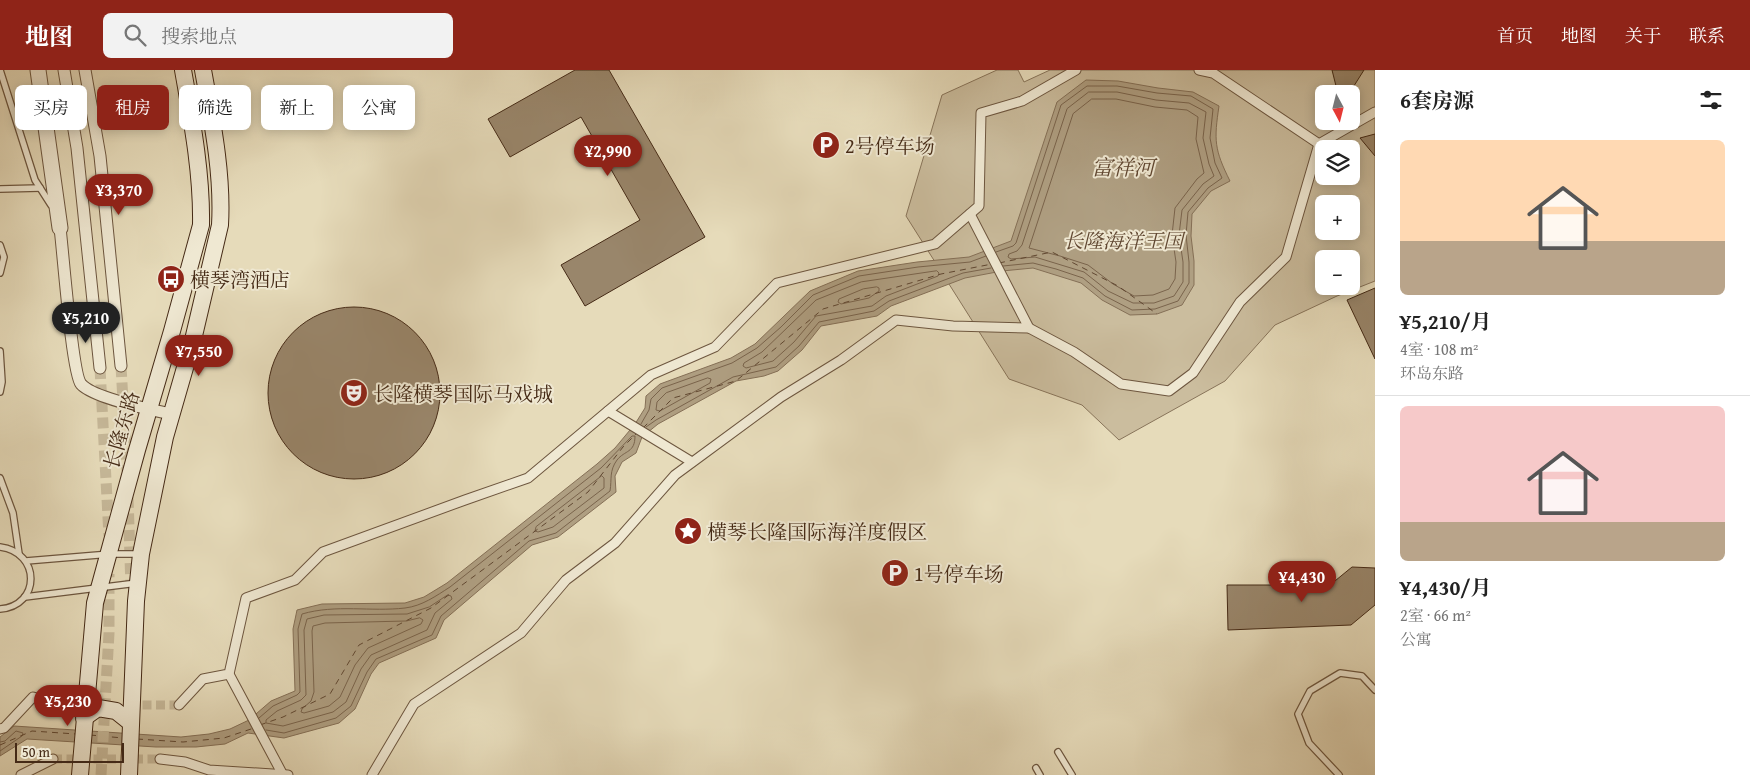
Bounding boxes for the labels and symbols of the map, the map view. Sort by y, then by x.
north arrow [1315,85,1360,130]
parking icon: 2号停车场 [811,130,841,160]
place label: 2号停车场 [845,131,935,160]
pin: ¥2,990 [567,134,649,177]
water label: 富祥河 [1092,152,1158,183]
pin: ¥3,370 [78,174,160,216]
park label: 长隆海洋王国 [1063,226,1186,255]
bus stop icon: 横琴湾酒店 [156,264,186,294]
place label: 横琴湾酒店 [190,265,290,294]
pin: ¥5,210 [45,302,127,344]
pin: ¥7,550 [158,334,240,377]
theatre icon: 长隆横琴国际马戏城 [339,378,369,408]
place label: 长隆横琴国际马戏城 [373,379,553,408]
street label: 长隆东路 [96,388,146,472]
place icon: 横琴长隆国际海洋度假区 [673,516,703,546]
place label: 横琴长隆国际海洋度假区 [707,517,927,546]
parking icon: 1号停车场 [880,558,910,588]
place label: 1号停车场 [914,559,1004,588]
pin: ¥4,430 [1261,560,1343,603]
pin: ¥5,230 [27,684,109,727]
scale bar [15,740,124,763]

